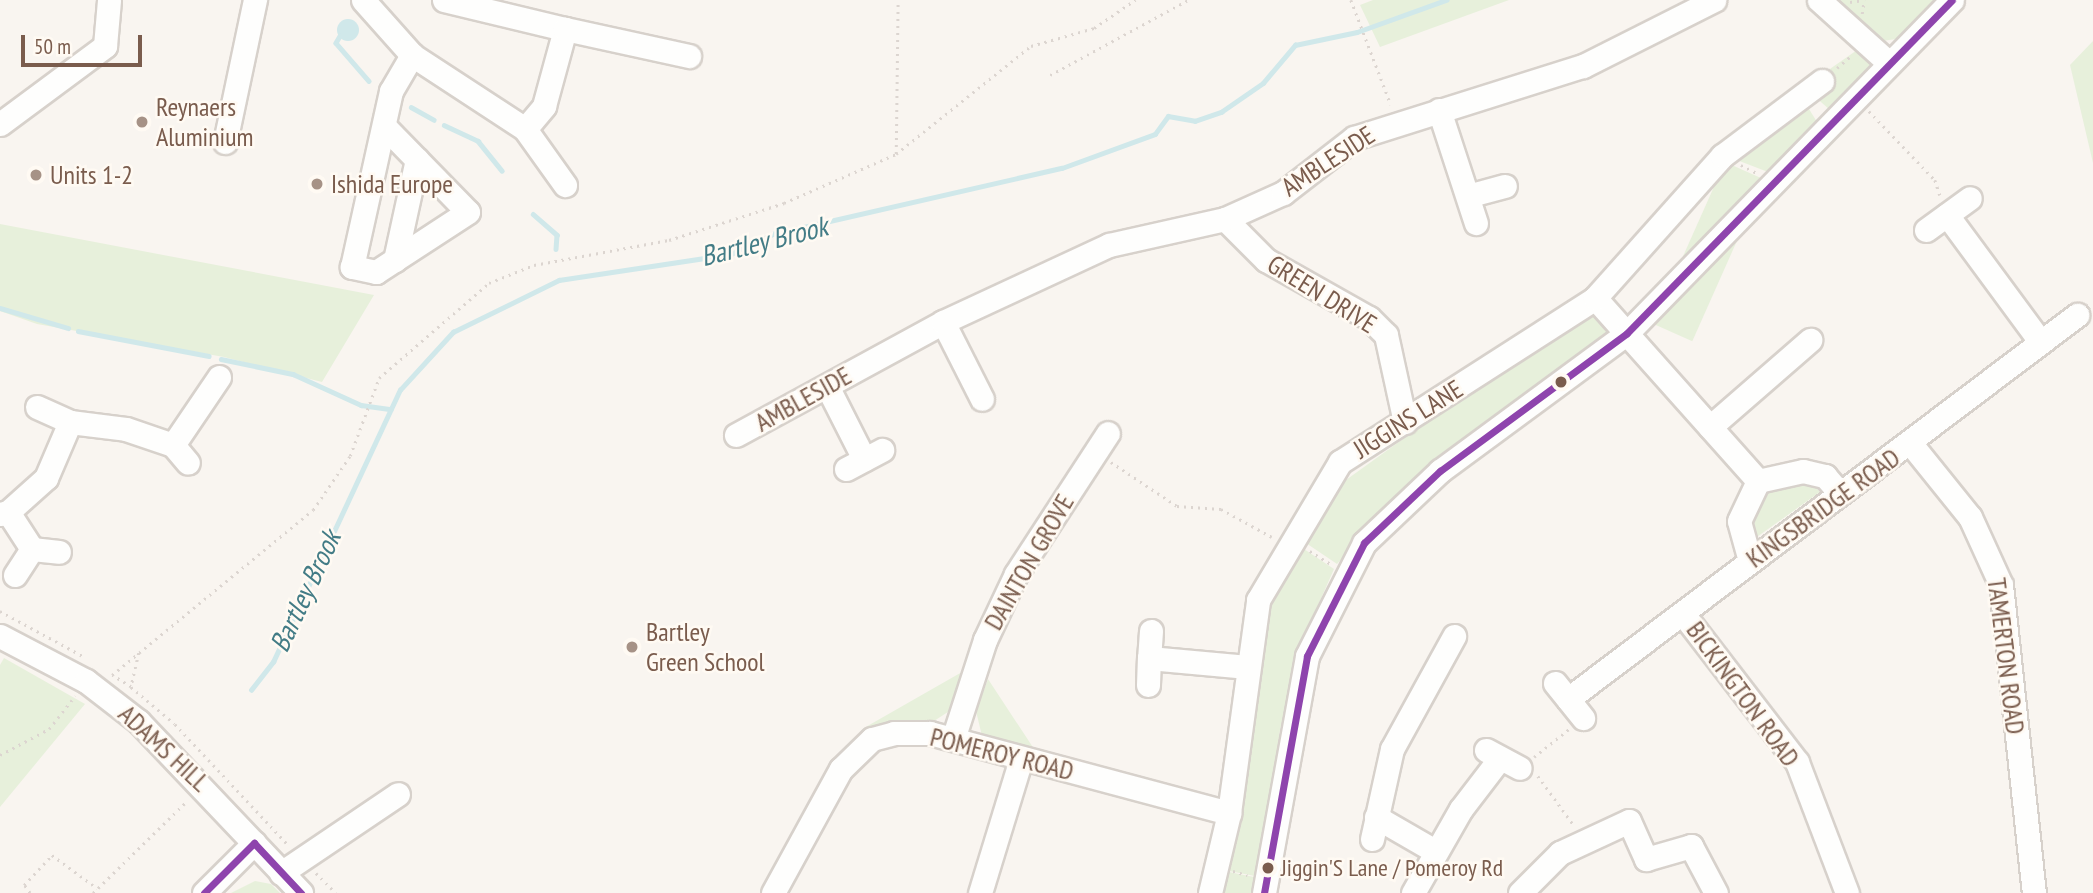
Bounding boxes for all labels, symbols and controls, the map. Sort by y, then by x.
scale bar [24,21,145,65]
text: 50 m [34,33,71,60]
place label: Reynaers Aluminium [156,91,253,152]
marker: Reynaers Aluminium [134,114,150,130]
street label: AMBLESIDE [1275,119,1381,203]
place label: Units 1-2 [50,159,133,191]
marker: Units 1-2 [28,167,44,183]
place label: Ishida Europe [331,168,453,200]
marker: Ishida Europe [309,176,325,192]
water label: Bartley Brook [697,209,831,273]
street label: GREEN DRIVE [1262,248,1382,340]
street label: AMBLESIDE [750,360,856,438]
street label: JIGGINS LANE [1348,373,1468,465]
unlabelled marker [1554,375,1568,389]
street label: KINGSBRIDGE ROAD [1740,442,1906,574]
street label: DAINTON GROVE [978,489,1080,635]
water label: Bartley Brook [262,525,348,657]
street label: TAMERTON ROAD [1981,576,2031,736]
street label: BICKINGTON ROAD [1680,615,1806,773]
place label: Bartley Green School [646,616,764,678]
marker: Bartley Green School [624,639,640,655]
street label: ADAMS HILL [112,698,216,798]
street label: POMEROY ROAD [927,721,1077,787]
place label: Jiggin'S Lane / Pomeroy Rd [1281,854,1504,882]
marker: Jiggin'S Lane / Pomeroy Rd [1261,861,1275,875]

